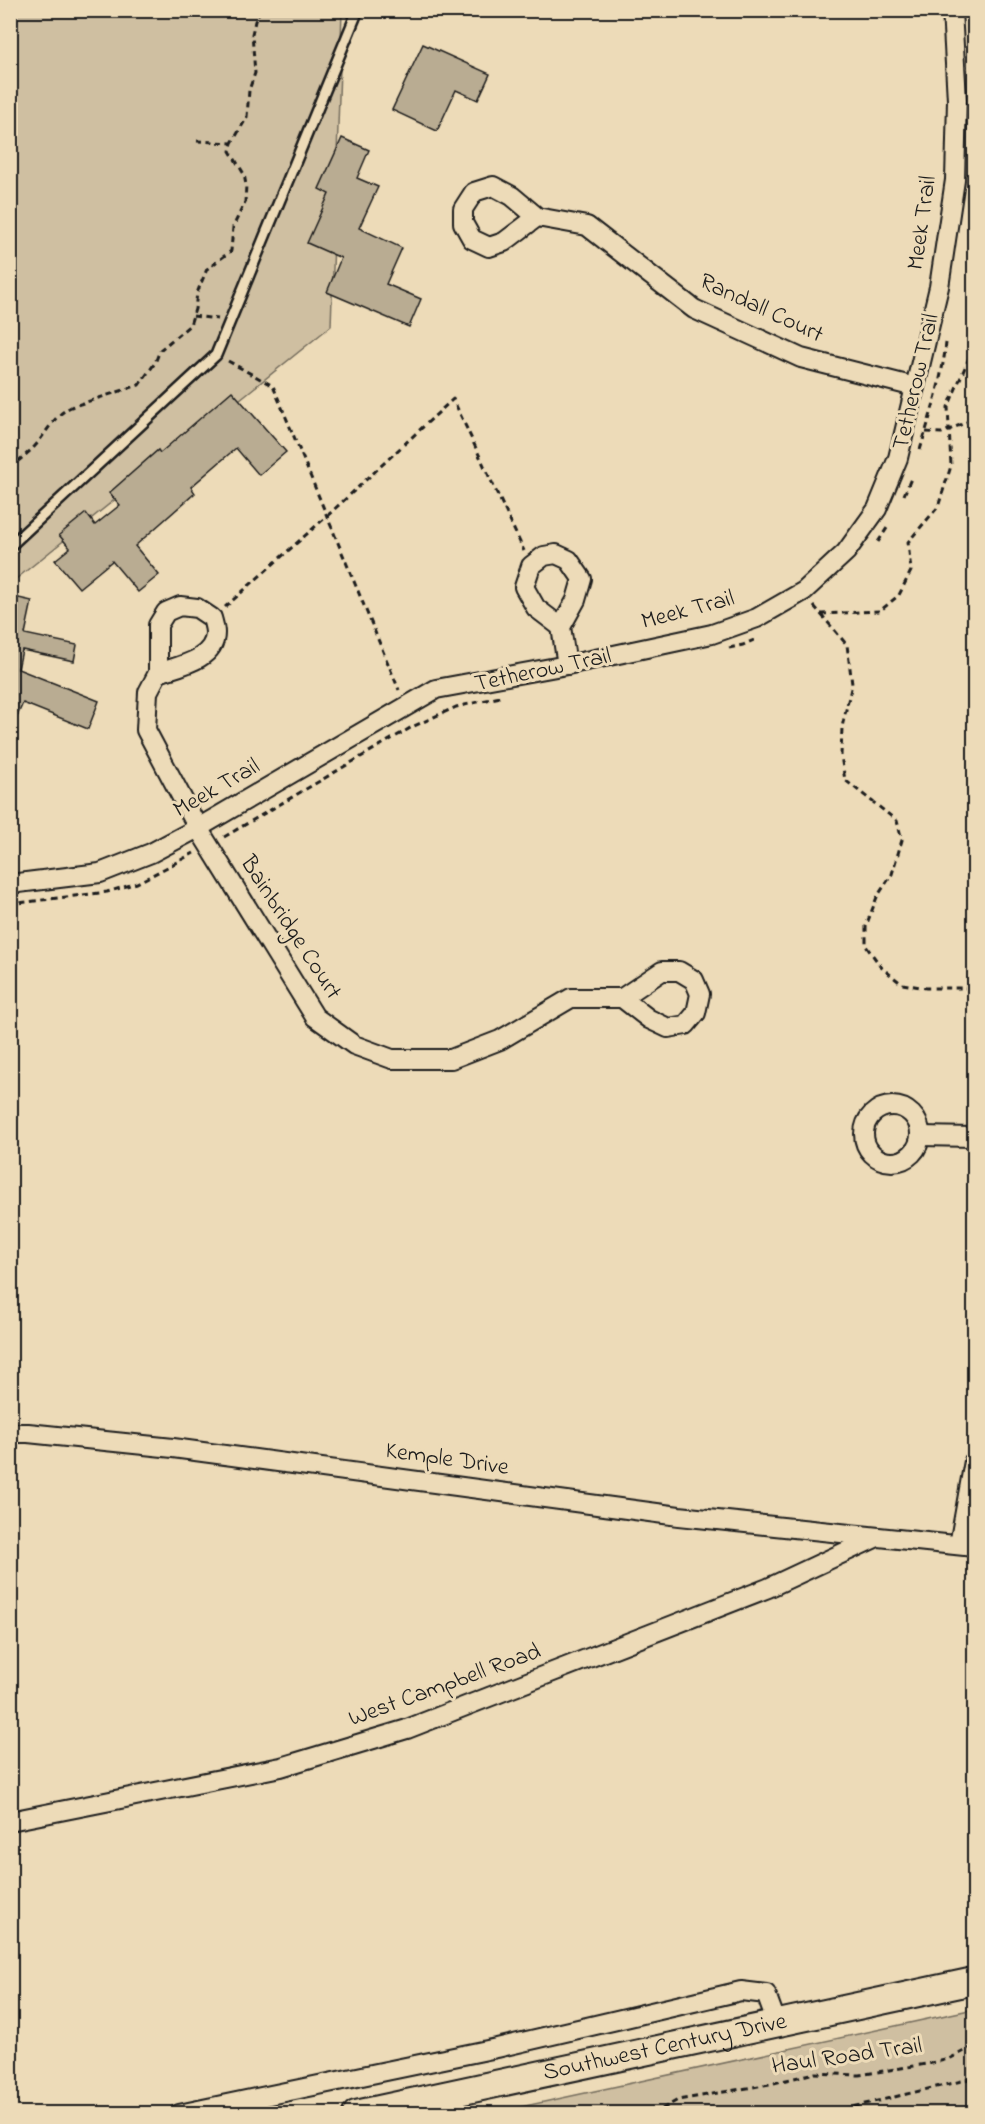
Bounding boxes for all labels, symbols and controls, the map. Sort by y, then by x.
street label: Meek Trail [899,173,947,273]
street label: Randall Court [693,265,829,353]
street label: Tetherow Trail [884,310,950,454]
street label: Meek Trail [638,582,738,640]
street label: Tetherow Trail [471,639,615,703]
street label: Meek Trail [167,750,267,828]
street label: Bainbridge Court [230,848,350,1007]
street label: Kemple Drive [383,1434,511,1486]
street label: West Campbell Road [344,1635,547,1737]
street label: Southwest Century Drive [540,2004,790,2091]
street label: Haul Road Trail [770,2029,924,2085]

